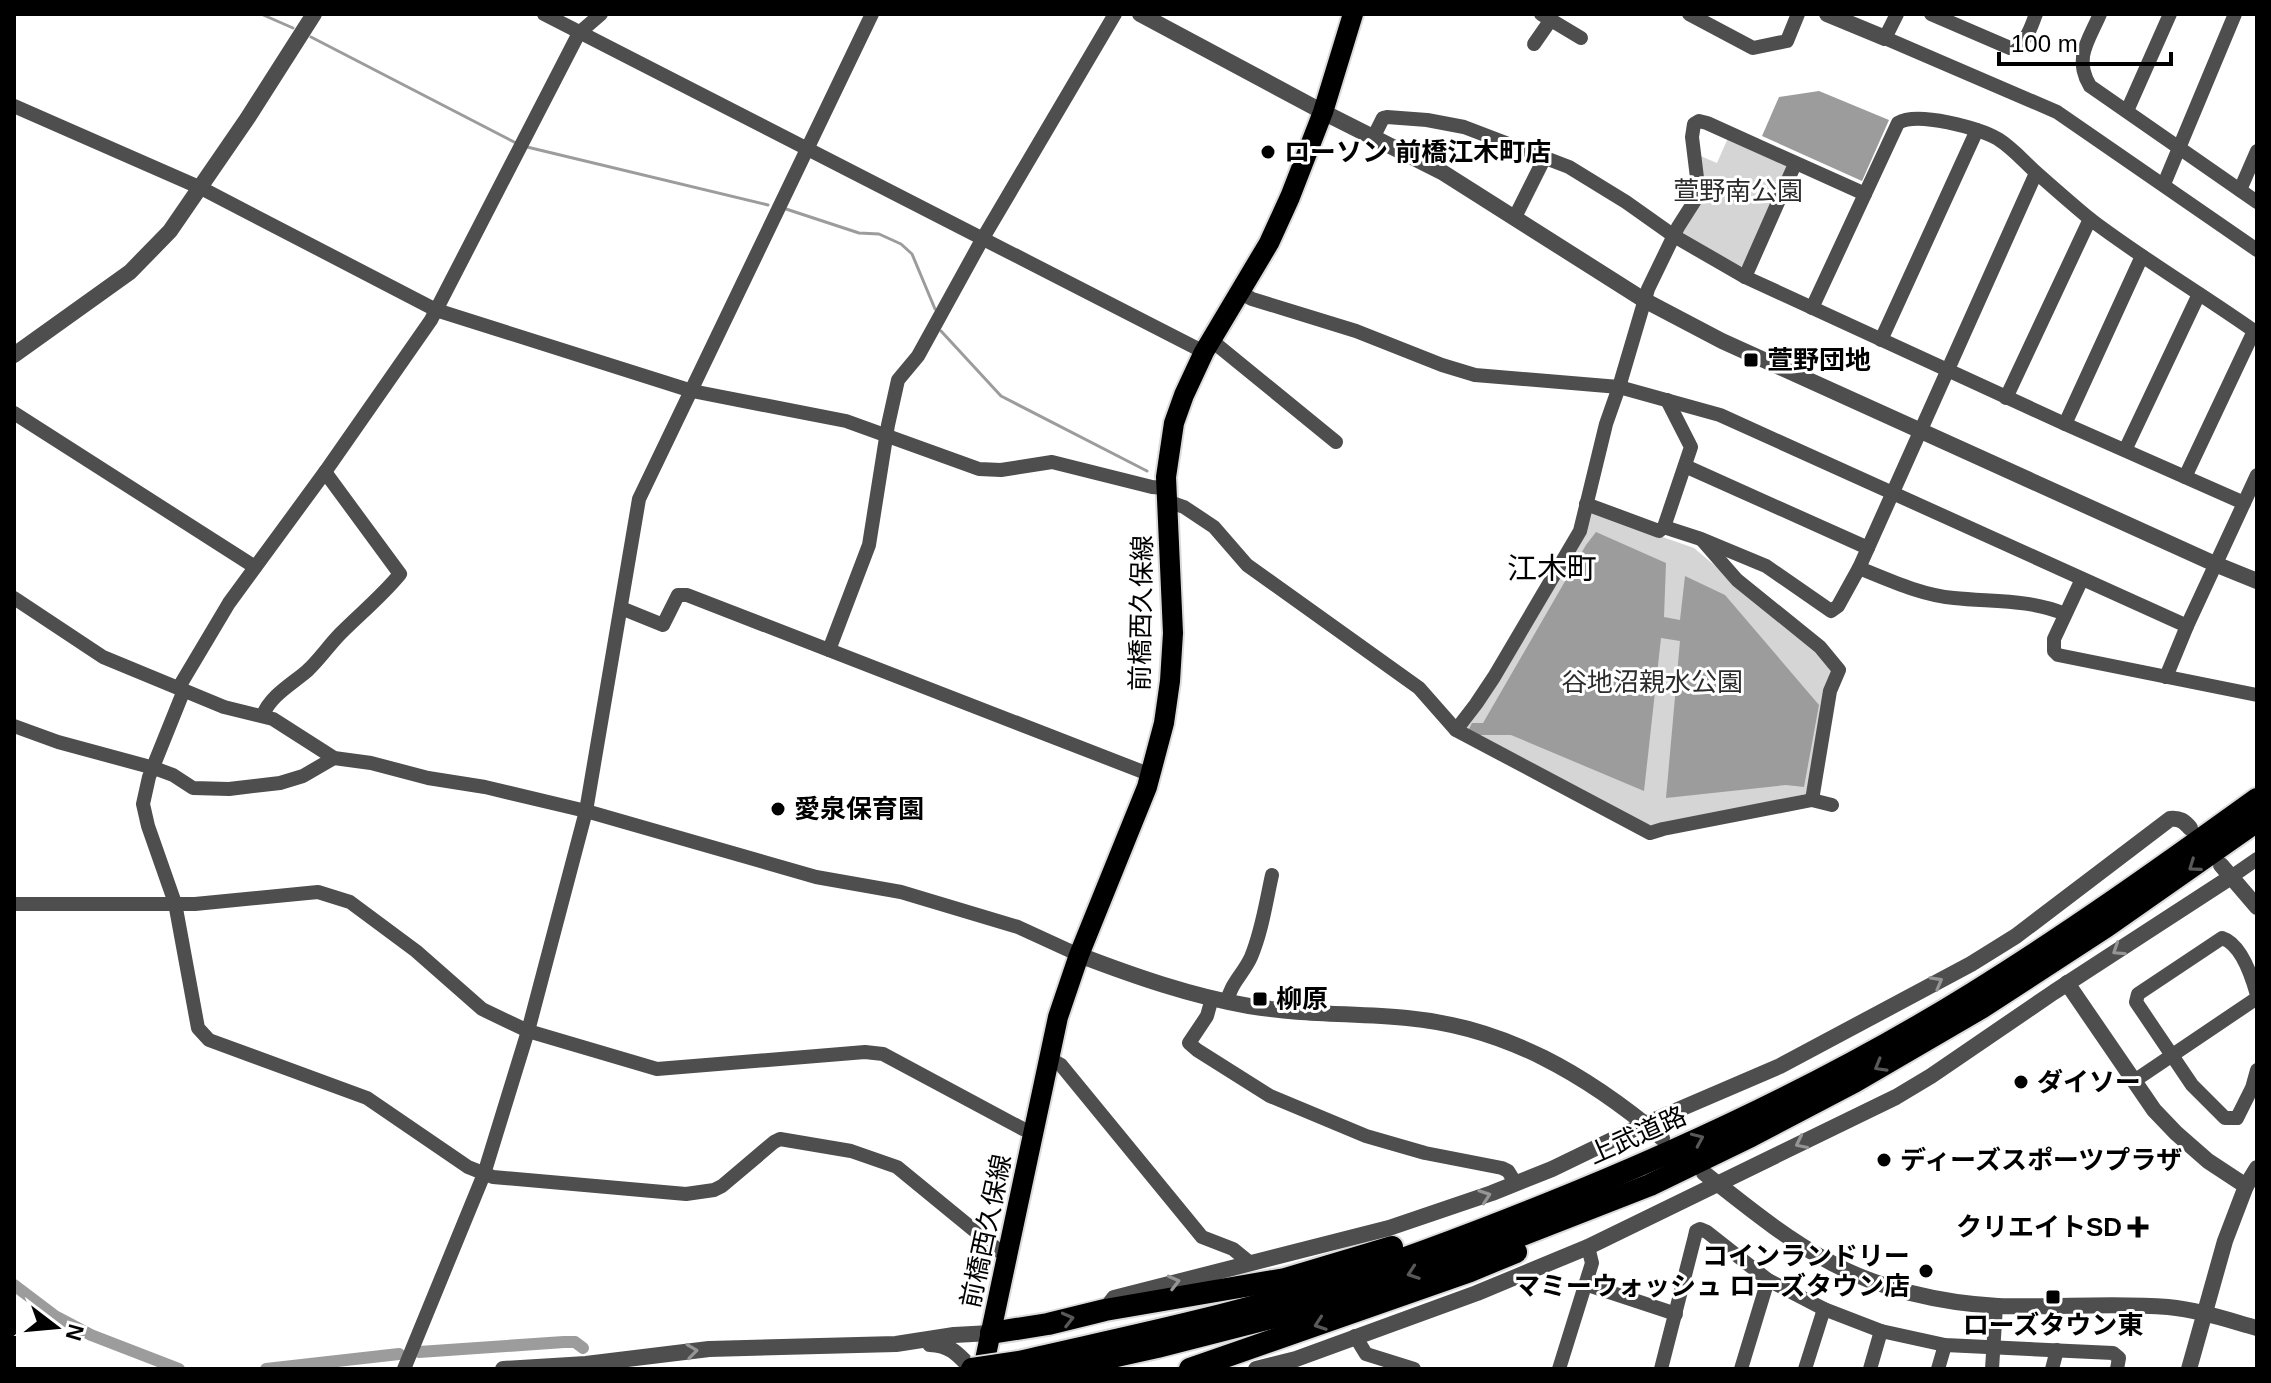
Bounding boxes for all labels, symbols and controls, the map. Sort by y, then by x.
scale bar [1999,16,2171,66]
text: 100 m [2011,30,2078,57]
place label: ローソン 前橋江木町店 [1284,137,1551,167]
marker: ローソン 前橋江木町店 [1259,143,1277,161]
park label: 萱野南公園 [1673,176,1803,206]
place label: 萱野団地 [1767,345,1871,375]
marker: 萱野団地 [1742,351,1760,369]
street label: 前橋西久保線 [1125,535,1157,691]
district label: 江木町 [1507,552,1597,585]
park label: 谷地沼親水公園 [1561,667,1743,697]
place label: 愛泉保育園 [794,794,924,824]
marker: 愛泉保育園 [769,800,787,818]
one-way arrow [2188,856,2202,871]
one-way arrow [2113,940,2127,955]
one-way arrow [1929,977,1943,992]
place label: 柳原 [1276,984,1328,1014]
marker: 柳原 [1251,990,1269,1008]
one-way arrow [1874,1056,1889,1072]
place label: ダイソー [2037,1067,2141,1097]
marker: ダイソー [2012,1073,2030,1091]
street label: 上武道路 [1583,1100,1691,1170]
one-way arrow [1690,1133,1704,1149]
one-way arrow [1795,1133,1810,1149]
place label: ディーズスポーツプラザ [1900,1145,2182,1175]
marker: ディーズスポーツプラザ [1875,1151,1893,1169]
street label: 前橋西久保線 [955,1152,1017,1310]
one-way arrow [1477,1189,1491,1205]
place label: クリエイトSD [1956,1212,2122,1242]
marker: クリエイトSD [2129,1218,2147,1236]
place label: コインランドリー マミーウォッシュ ローズタウン店 [1514,1241,1910,1301]
marker: コインランドリー マミーウォッシュ ローズタウン店 [1917,1262,1935,1280]
one-way arrow [1407,1264,1421,1280]
one-way arrow [1166,1275,1180,1292]
north arrow [16,1287,96,1367]
marker: ローズタウン東 [2044,1288,2062,1306]
place label: ローズタウン東 [1963,1310,2143,1340]
one-way arrow [1060,1312,1074,1329]
one-way arrow [1314,1314,1328,1330]
text: N [61,1321,89,1343]
one-way arrow [685,1343,699,1360]

